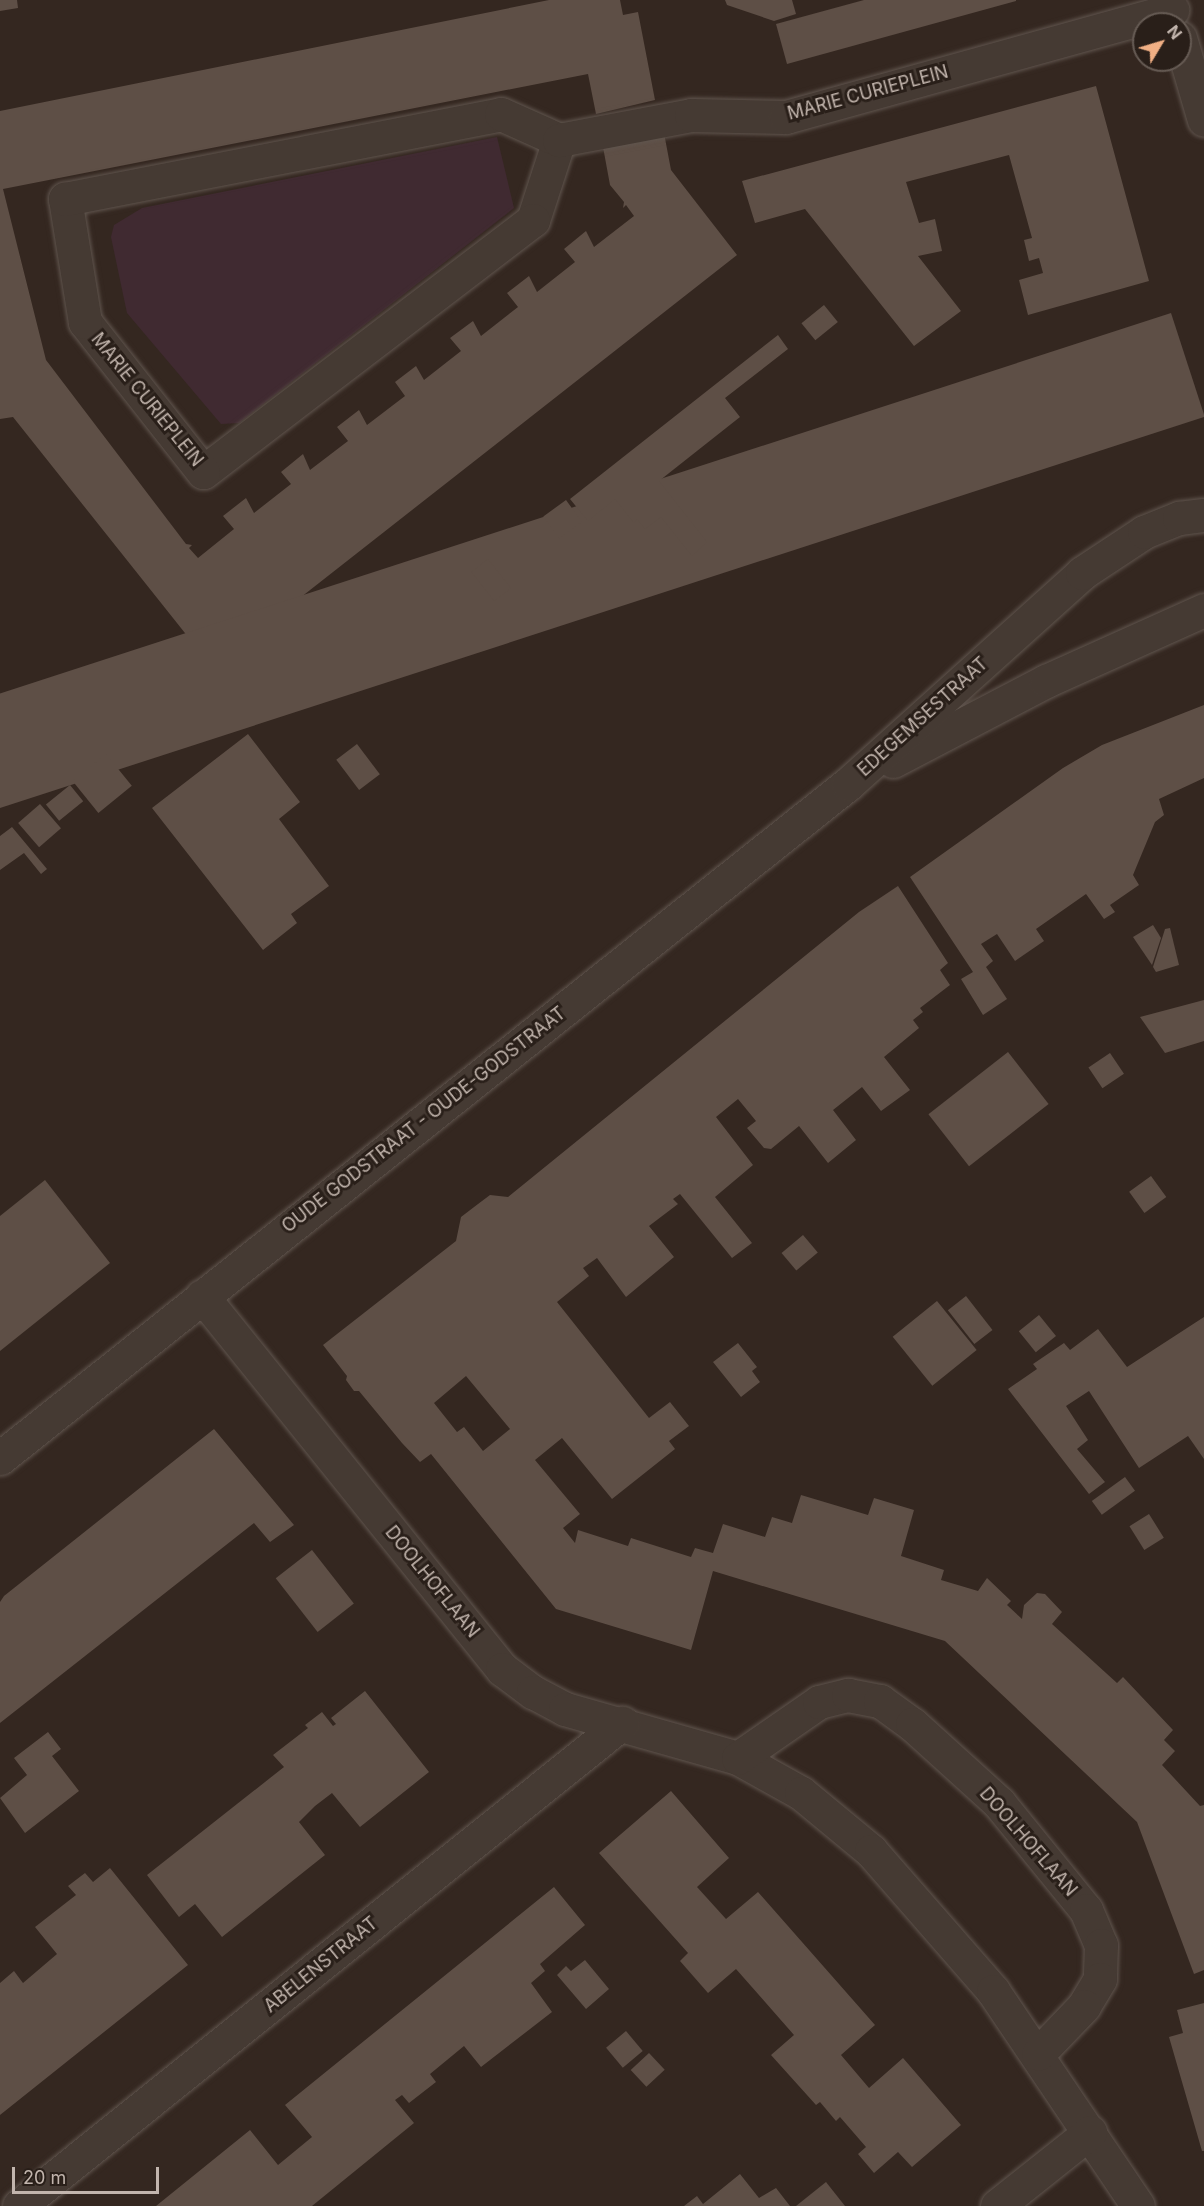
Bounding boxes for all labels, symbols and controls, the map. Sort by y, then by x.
north arrow [1132,12,1192,72]
text: N [1163,21,1186,43]
street label: MARIE CURIEPLEIN [785,61,951,125]
street label: MARIE CURIEPLEIN [86,329,208,471]
street label: EDEGEMSESTRAAT [854,653,992,781]
street label: OUDE GODSTRAAT - OUDE-GODSTRAAT [278,1003,570,1237]
street label: DOOLHOFLAAN [380,1522,484,1642]
street label: DOOLHOFLAAN [975,1783,1081,1901]
street label: ABELENSTRAAT [260,1913,382,2017]
scale bar [15,2155,162,2193]
text: 20 m [23,2167,66,2188]

